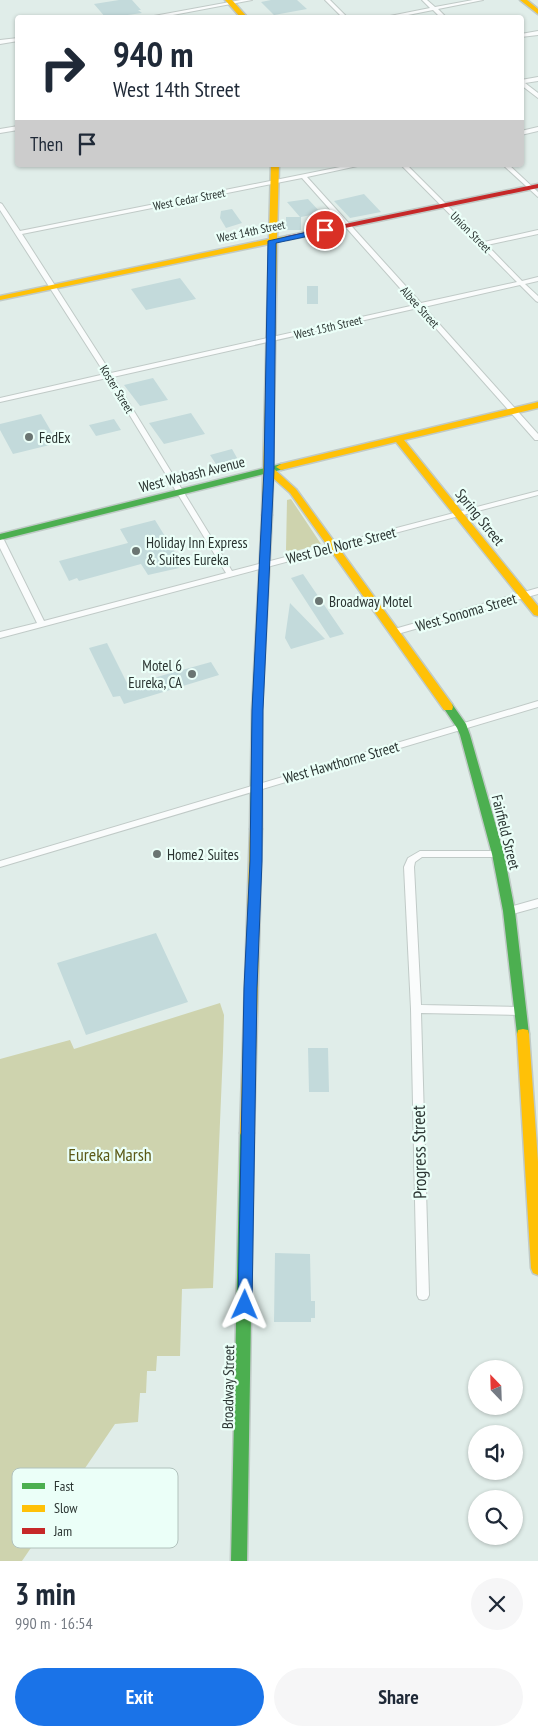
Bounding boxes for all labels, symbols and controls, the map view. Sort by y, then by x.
text: 940 m [113,31,194,77]
icon: right [30,35,95,100]
text: West 14th Street [113,75,240,103]
icon: arrive [73,130,101,158]
text: Then [30,132,63,156]
street label: West Cedar Street [152,185,227,213]
street label: Union Street [447,208,495,256]
pin [304,209,346,251]
street label: West 14th Street [216,216,287,246]
icon: arrive [311,216,339,244]
street label: Albee Street [397,283,443,331]
street label: West 15th Street [293,312,364,342]
street label: Koster Street [97,362,138,416]
place label: FedEx [39,428,71,447]
marker: FedEx [23,431,35,443]
street label: West Wabash Avenue [137,452,247,496]
street label: Spring Street [451,485,509,549]
street label: West Del Norte Street [284,522,398,568]
place label: Holiday Inn Express & Suites Eureka [146,533,248,569]
marker: Holiday Inn Express & Suites Eureka [130,545,142,557]
street label: West Sonoma Street [413,589,519,635]
place label: Broadway Motel [329,592,413,611]
marker: Broadway Motel [313,595,325,607]
place label: Motel 6 Eureka, CA [128,656,183,692]
marker: Motel 6 Eureka, CA [186,668,198,680]
street label: West Hawthorne Street [281,736,401,788]
street label: Fairfield Street [488,793,524,871]
place label: Home2 Suites [167,845,239,864]
marker: Home2 Suites [151,848,163,860]
street label: Progress Street [407,1105,431,1199]
park label: Eureka Marsh [68,1143,152,1166]
position arrow [218,1278,270,1330]
street label: Broadway Street [218,1345,238,1429]
north arrow [468,1360,522,1415]
map controls [468,1360,523,1545]
button: sound [468,1425,523,1480]
legend [12,1468,178,1548]
text: Fast [54,1477,74,1495]
button: search [468,1490,523,1545]
text: Slow [54,1499,78,1517]
text: Jam [53,1522,72,1540]
text: 3 min [15,1574,76,1613]
button: close [471,1578,523,1630]
text: 990 m · 16:54 [15,1613,93,1633]
button: Exit [15,1668,264,1726]
button: Share [274,1668,523,1726]

